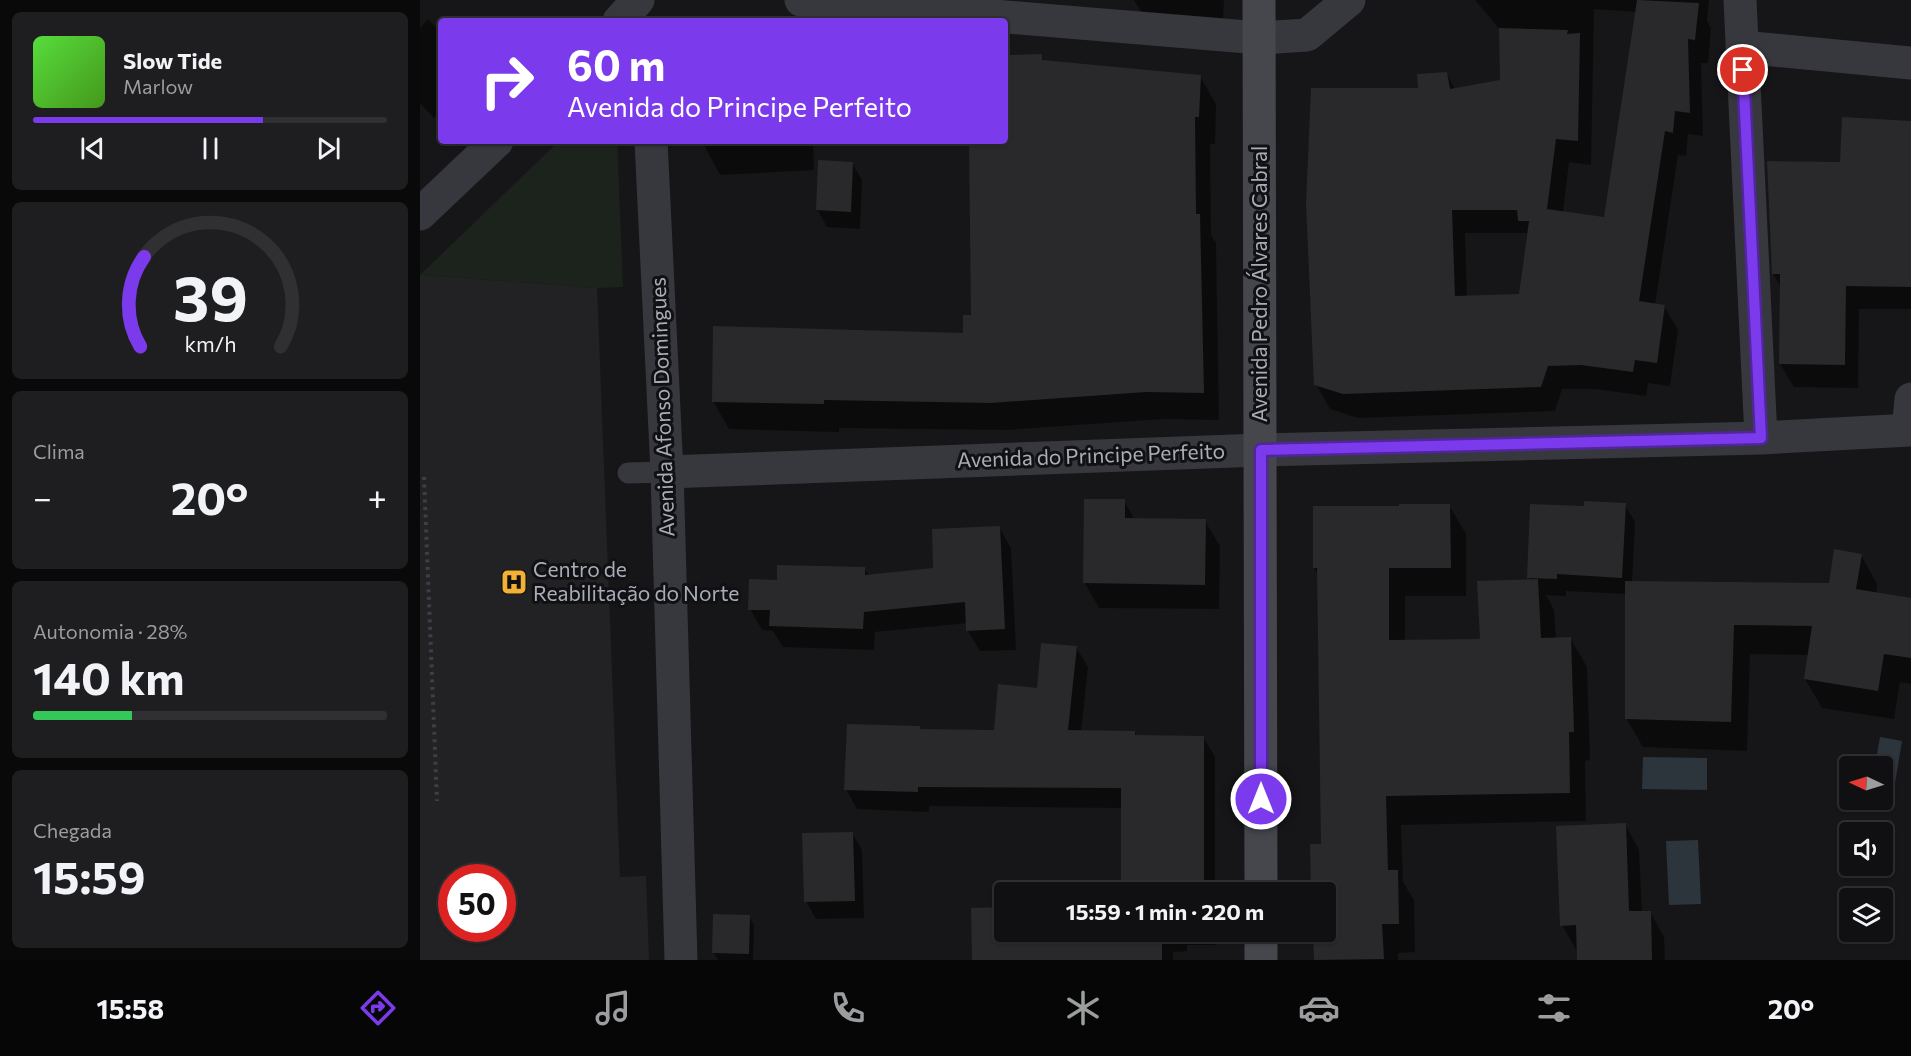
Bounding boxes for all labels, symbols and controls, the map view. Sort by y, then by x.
text: 60 m [567,38,666,90]
icon: right [468,42,546,120]
pin [1717,44,1768,95]
text: Slow Tide [123,47,222,74]
icon: arrive [1726,53,1759,86]
text: Marlow [123,74,193,98]
text: Avenida do Principe Perfeito [567,90,912,123]
icon: previous [76,132,109,165]
icon: pause [194,132,227,165]
icon: next [312,132,345,165]
street label: Avenida Pedro Álvares Cabral [1246,146,1271,422]
text: 39 [173,259,247,335]
street label: Avenida Afonso Domingues [644,277,679,537]
text: km/h [184,331,236,357]
street label: Avenida do Principe Perfeito [956,437,1225,472]
text: Clima [33,439,85,463]
text: 20° [171,469,249,524]
text: − [33,476,52,517]
text: + [368,476,387,517]
place label: Centro de Reabilitação do Norte [533,556,739,605]
hospital icon: Centro de Reabilitação do Norte [499,567,529,597]
text: Autonomia · 28% [33,619,187,643]
text: 140 km [33,649,185,704]
north arrow [1839,756,1893,810]
map controls [1839,756,1893,942]
position arrow [1229,767,1293,831]
text: Chegada [33,818,112,842]
button: sound [1839,822,1893,876]
text: 15:59 [33,848,146,903]
speed limit sign: 50 [438,864,516,942]
button: layers [1839,888,1893,942]
text: 15:59 · 1 min · 220 m [1066,898,1264,925]
icon: directions [357,987,399,1029]
icon: music [592,987,634,1029]
icon: phone [827,987,869,1029]
icon: climate [1062,987,1104,1029]
icon: car [1298,987,1340,1029]
icon: filters [1533,987,1575,1029]
text: 15:58 [97,992,164,1025]
text: 20° [1768,992,1814,1025]

